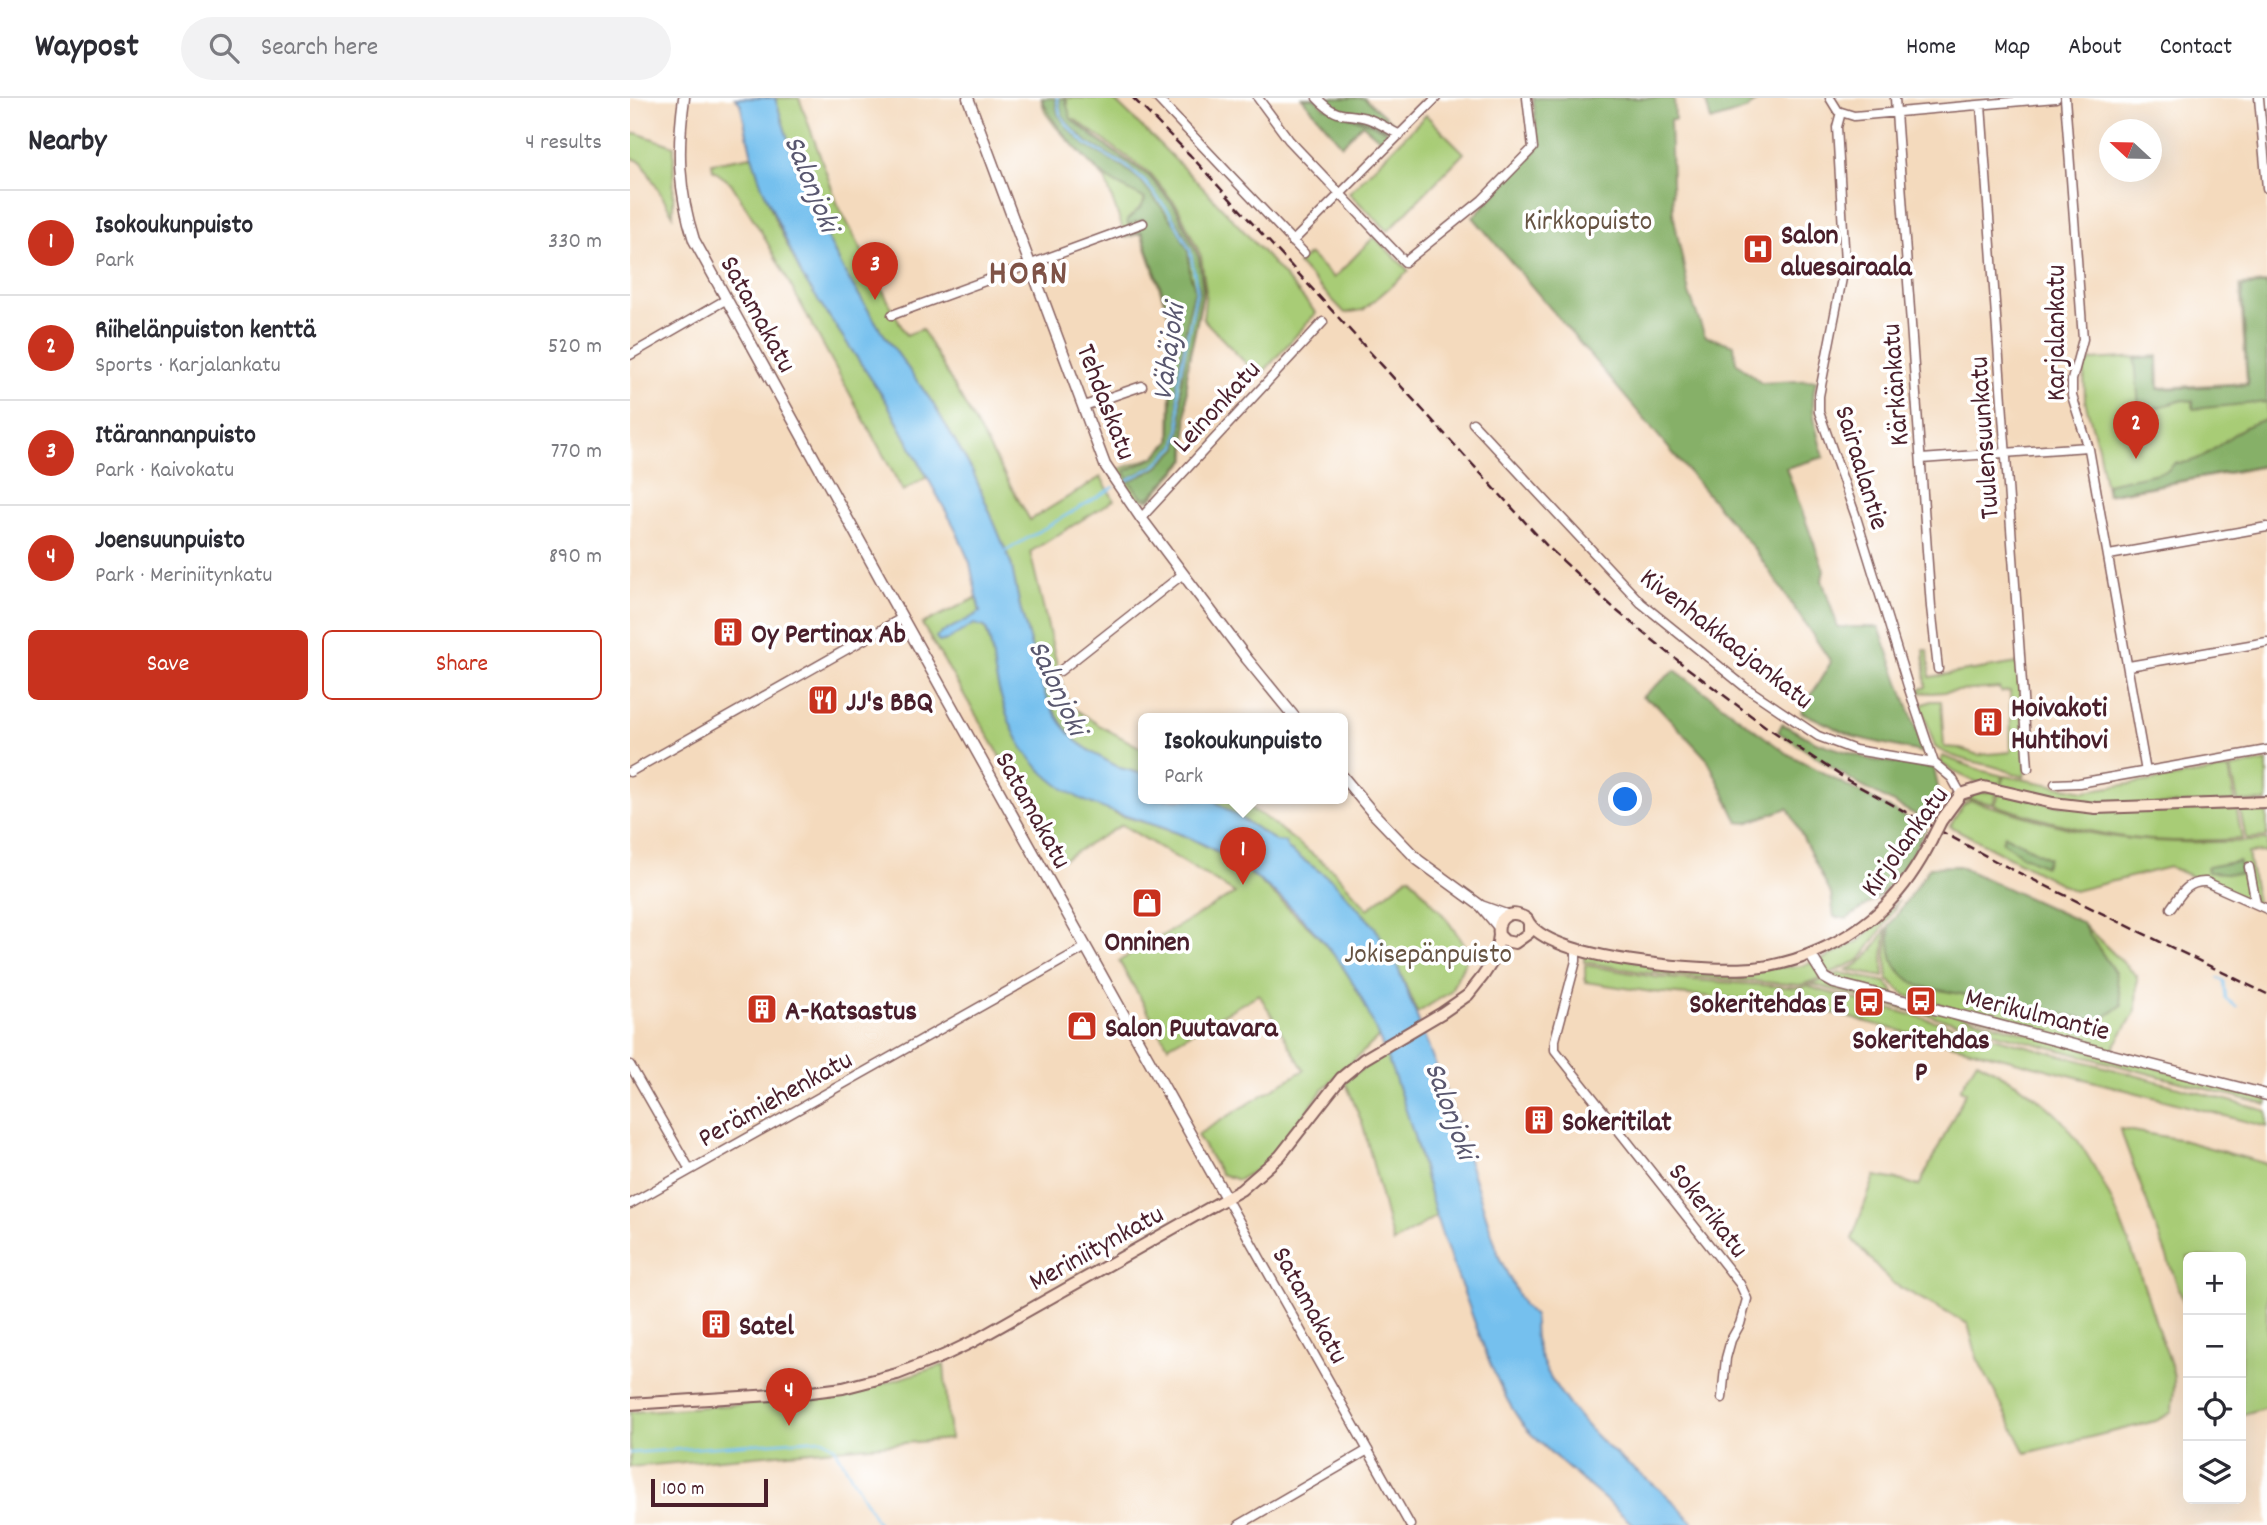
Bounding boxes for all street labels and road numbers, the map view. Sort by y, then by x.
street label: Satamakatu [707,250,804,381]
street label: Karjalankatu [2039,265,2079,401]
street label: Kärkänkatu [1874,322,1922,447]
street label: Tehdaskatu [1063,339,1144,467]
street label: Leinonkatu [1165,353,1272,464]
street label: Tuulensuunkatu [1961,355,2013,520]
street label: Sairaalantie [1821,402,1897,535]
street label: Kivenhakkaajankatu [1630,560,1820,722]
street label: Satamakatu [982,746,1079,877]
street label: Kirjolankatu [1853,779,1961,906]
street label: Merikulmantie [1960,980,2113,1054]
street label: Perämiehenkatu [692,1042,861,1160]
street label: Sokerikatu [1656,1156,1756,1268]
street label: Meriniitynkatu [1023,1197,1172,1304]
street label: Satamakatu [1259,1241,1356,1372]

